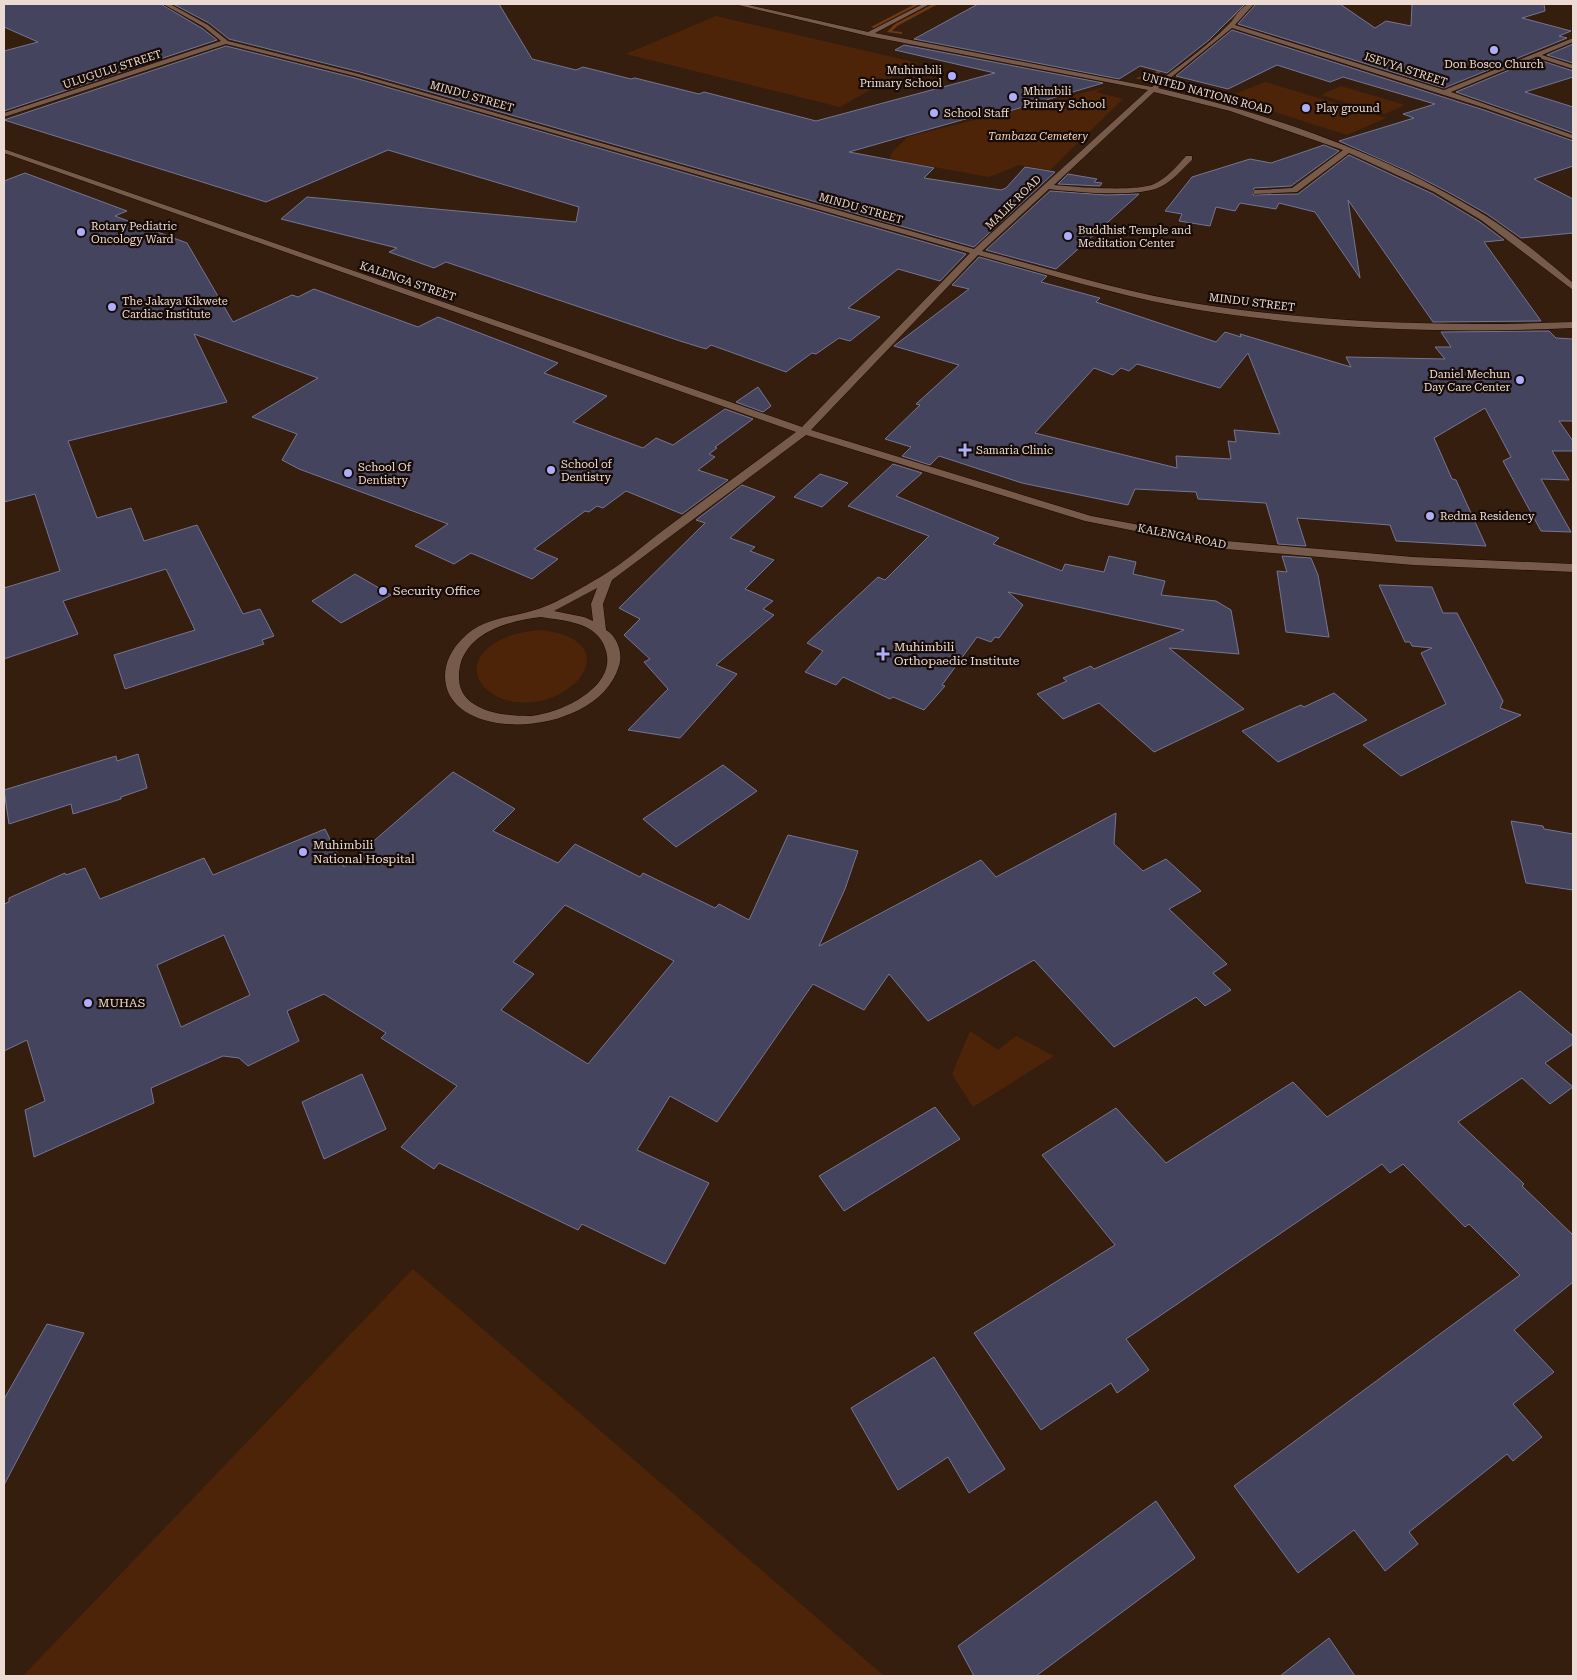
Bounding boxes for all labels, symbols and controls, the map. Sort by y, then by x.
marker: Don Bosco Church [1488,44,1500,56]
street label: ULUGULU STREET [61,47,163,92]
street label: ISEVYA STREET [1363,50,1449,89]
place label: Don Bosco Church [1444,58,1544,71]
place label: Muhimbili Primary School [860,64,943,90]
marker: Muhimbili Primary School [946,70,958,82]
street label: UNITED NATIONS ROAD [1140,70,1273,117]
street label: MINDU STREET [428,78,515,115]
place label: Mhimbili Primary School [1023,85,1106,111]
marker: Mhimbili Primary School [1007,91,1019,103]
marker: Play ground [1300,102,1312,114]
place label: Play ground [1316,102,1380,115]
marker: School Staff [928,107,940,119]
place label: School Staff [944,107,1010,120]
park label: Tambaza Cemetery [988,130,1088,143]
street label: MALIK ROAD [983,173,1044,232]
street label: MINDU STREET [817,190,904,227]
place label: Rotary Pediatric Oncology Ward [91,220,177,246]
place label: Buddhist Temple and Meditation Center [1078,224,1191,250]
marker: Rotary Pediatric Oncology Ward [75,226,87,238]
marker: Buddhist Temple and Meditation Center [1062,230,1074,242]
street label: KALENGA STREET [358,259,458,304]
street label: MINDU STREET [1208,291,1296,314]
place label: The Jakaya Kikwete Cardiac Institute [122,295,228,321]
marker: The Jakaya Kikwete Cardiac Institute [106,301,118,313]
place label: Daniel Mechun Day Care Center [1424,368,1510,394]
marker: Daniel Mechun Day Care Center [1514,374,1526,386]
marker: Samaria Clinic [958,443,972,457]
place label: Samaria Clinic [976,444,1053,457]
place label: School of Dentistry [561,458,613,484]
place label: School Of Dentistry [358,461,412,487]
marker: School of Dentistry [545,464,557,476]
marker: School Of Dentistry [342,467,354,479]
marker: Redma Residency [1424,510,1436,522]
place label: Redma Residency [1440,510,1535,523]
street label: KALENGA ROAD [1137,522,1227,551]
place label: Security Office [393,584,480,598]
marker: Security Office [377,585,389,597]
place label: Muhimbili Orthopaedic Institute [894,640,1020,668]
marker: Muhimbili Orthopaedic Institute [876,647,890,661]
place label: Muhimbili National Hospital [313,838,415,866]
marker: Muhimbili National Hospital [297,846,309,858]
place label: MUHAS [98,996,145,1010]
marker: MUHAS [82,997,94,1009]

